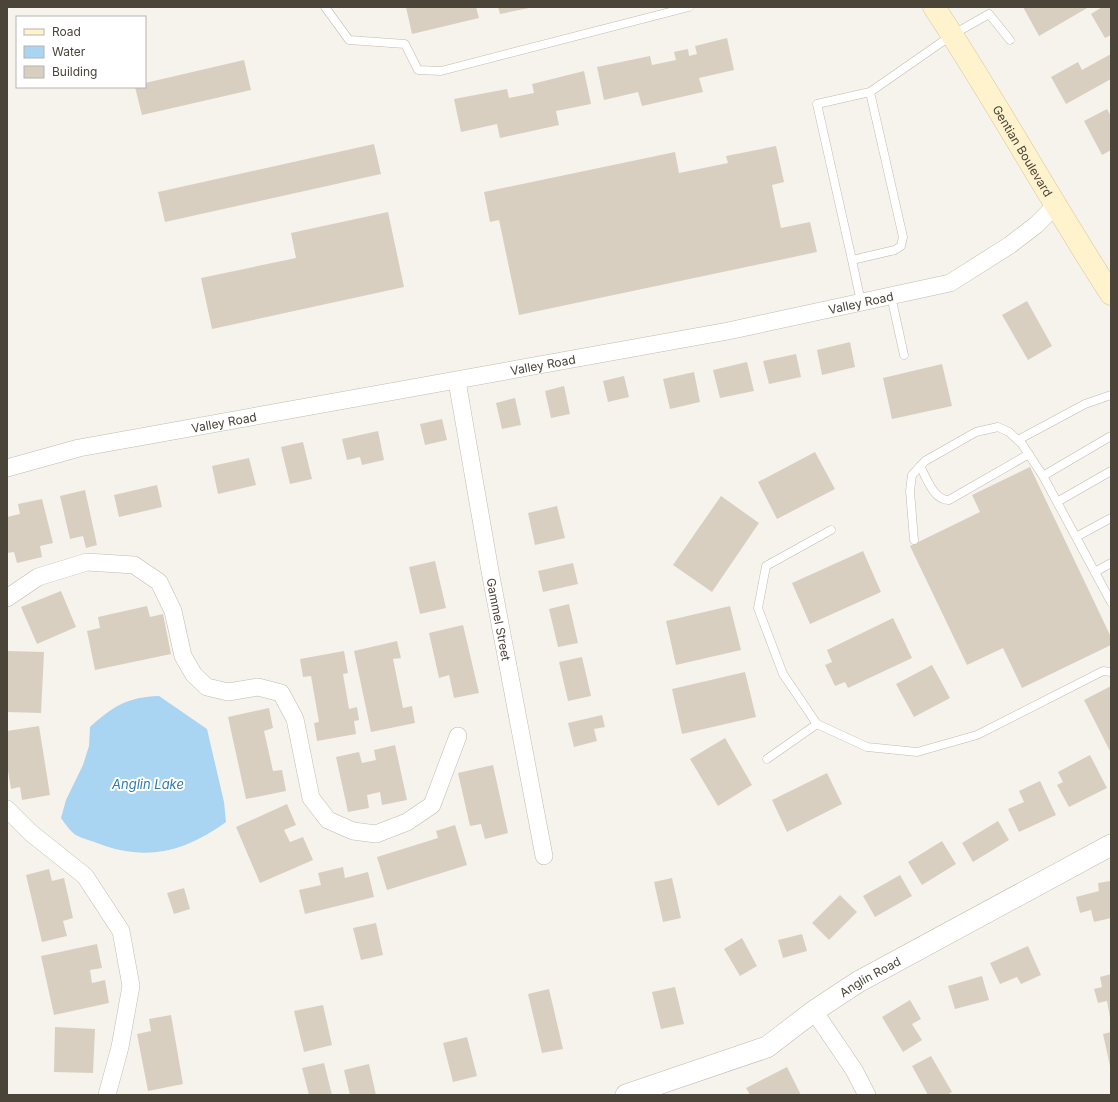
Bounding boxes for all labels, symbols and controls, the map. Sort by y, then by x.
legend [16,16,146,88]
text: Road [52,24,81,39]
text: Water [52,44,86,59]
text: Building [52,64,97,79]
street label: Gentian Boulevard [990,102,1056,199]
street label: Valley Road [827,288,895,317]
street label: Valley Road [509,351,577,378]
street label: Valley Road [190,409,258,435]
street label: Gammel Street [484,577,514,662]
water label: Anglin Lake [111,776,184,792]
street label: Anglin Road [836,953,903,1000]

